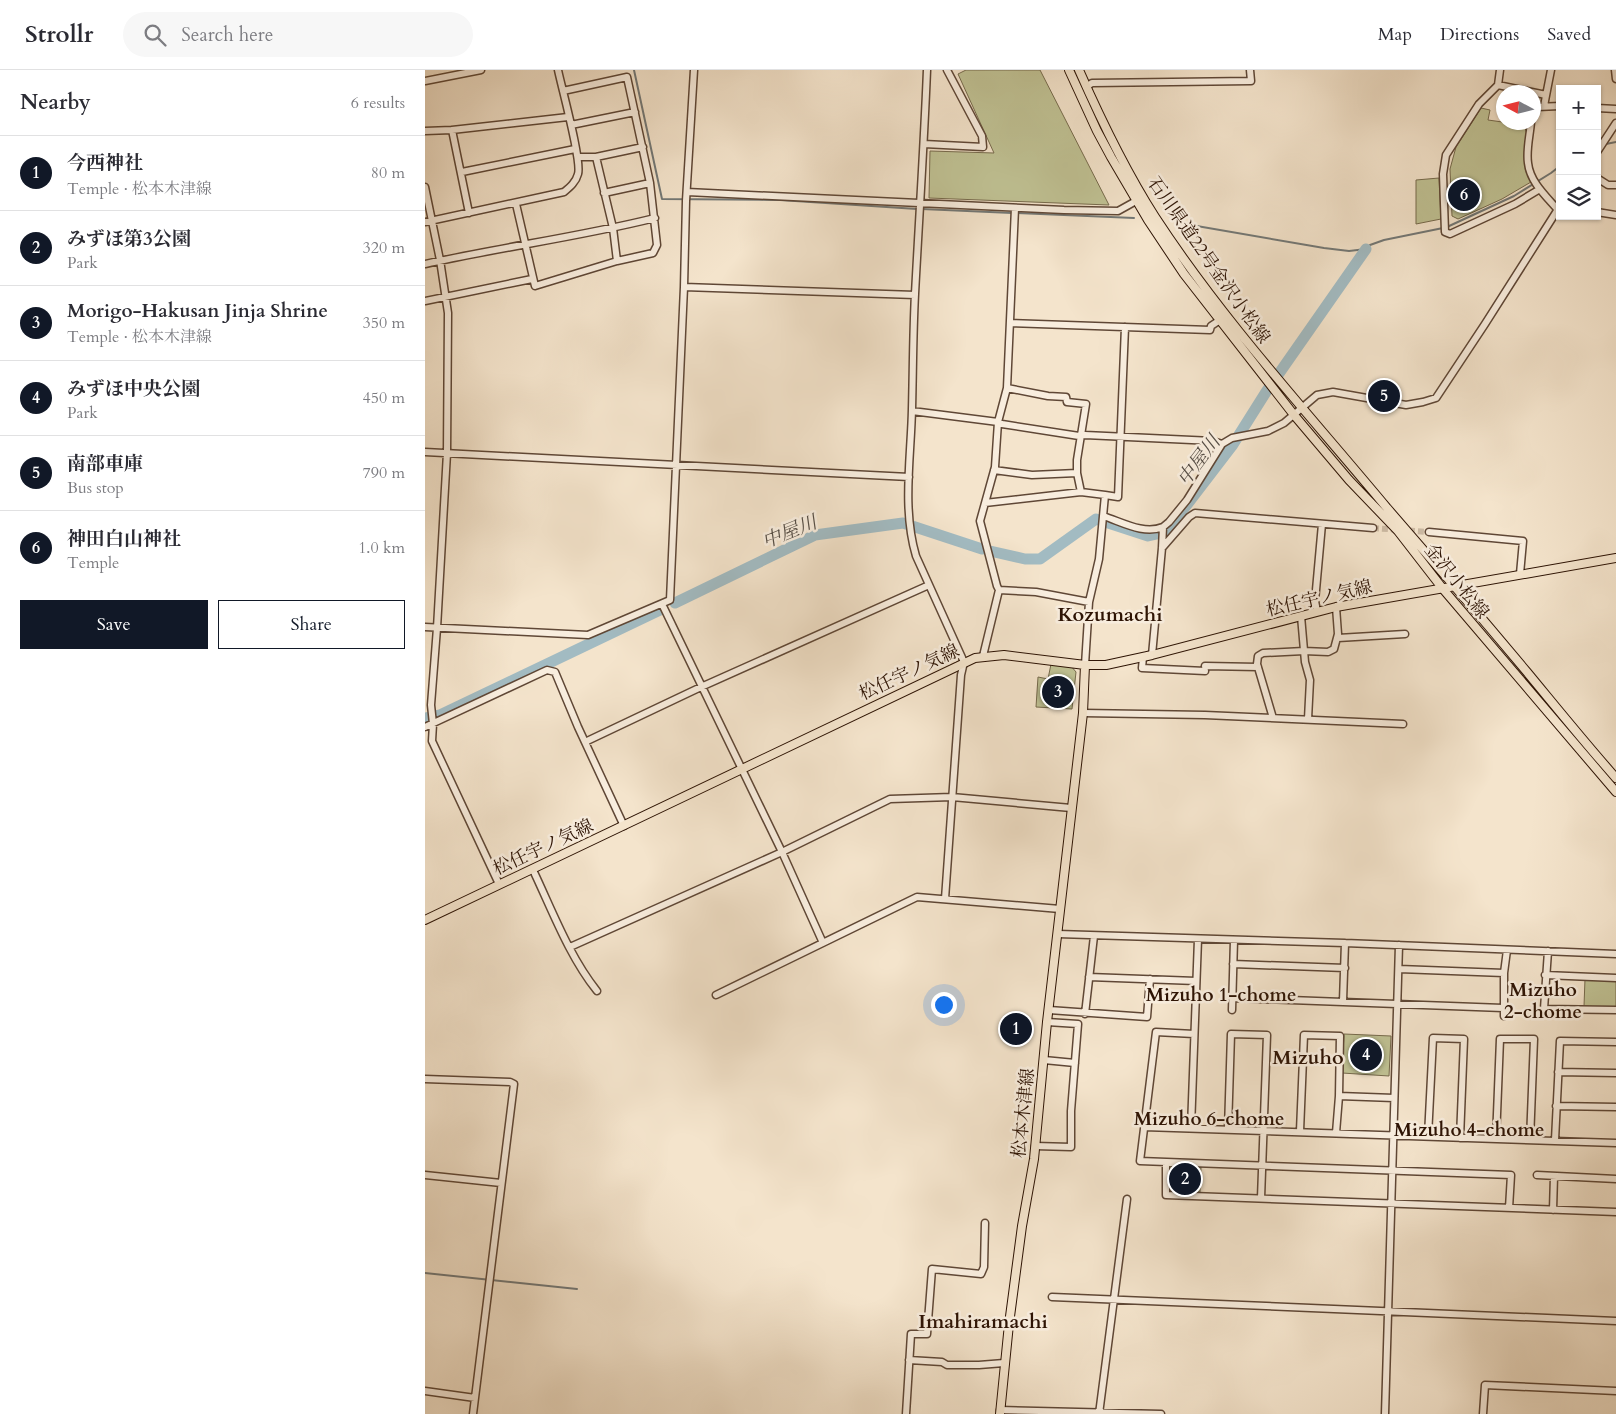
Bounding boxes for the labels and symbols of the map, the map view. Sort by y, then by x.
north arrow [1496,85,1541,130]
street label: 石川県道22号金沢小松線 [1141,172,1276,349]
pin: 6 [1448,176,1480,214]
pin: 5 [1368,377,1400,415]
water label: 中屋川 [1171,428,1228,491]
water label: 中屋川 [758,508,823,555]
street label: 金沢小松線 [1419,538,1495,624]
street label: 松任宇ノ気線 [1264,574,1375,623]
district label: Kozumachi [1057,601,1163,628]
street label: 松任宇ノ気線 [855,638,963,707]
pin: 3 [1042,673,1074,711]
street label: 松任宇ノ気線 [489,813,597,882]
district label: Mizuho 2-chome [1504,977,1582,1025]
district label: Mizuho 1-chome [1146,982,1296,1008]
your location [931,992,957,1018]
pin: 1 [1000,1010,1032,1048]
pin: 4 [1350,1036,1382,1074]
district label: Mizuho [1272,1044,1344,1071]
street label: 松本木津線 [1006,1067,1041,1159]
district label: Mizuho 6-chome [1134,1106,1284,1132]
district label: Mizuho 4-chome [1394,1117,1544,1143]
pin: 2 [1169,1160,1201,1198]
district label: Imahiramachi [918,1308,1048,1335]

